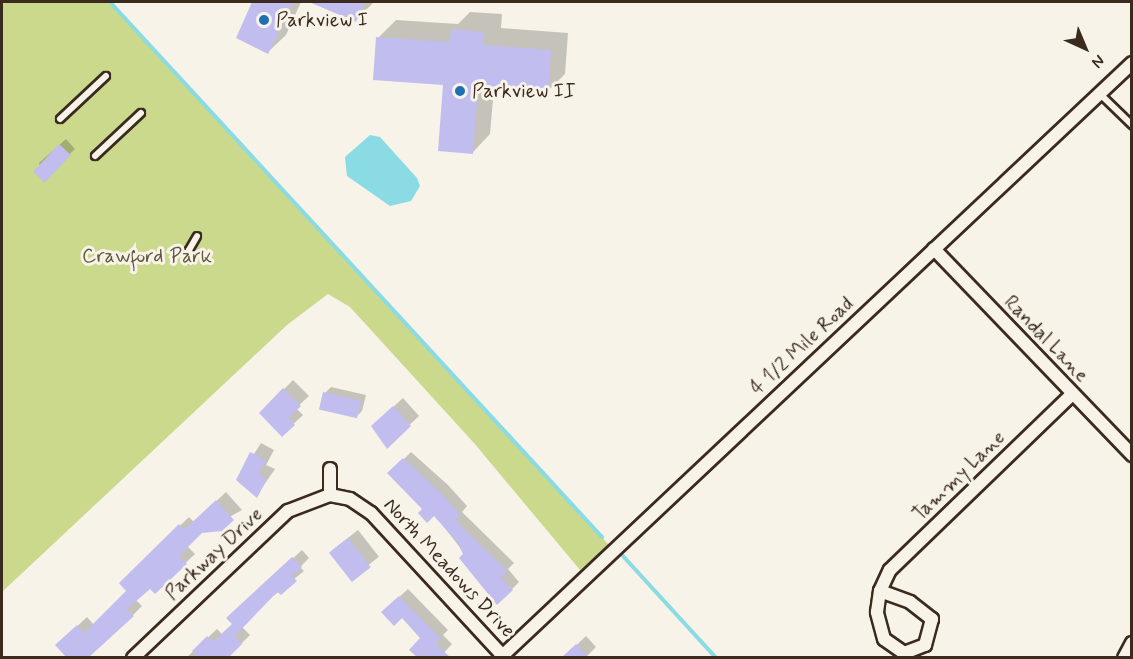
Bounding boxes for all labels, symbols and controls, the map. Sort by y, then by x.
place label: Parkview I [276,8,368,32]
marker: Parkview I [257,13,271,27]
north arrow [1055,18,1115,78]
text: N [1087,50,1109,73]
place label: Parkview II [472,79,576,103]
marker: Parkview II [453,84,467,98]
park label: Crawford Park [84,244,210,268]
street label: 4 1/2 Mile Road [746,292,858,400]
street label: Randal Lane [1000,292,1092,386]
street label: Tammy Lane [909,427,1009,525]
street label: North Meadows Drive [379,494,519,642]
street label: Parkway Drive [161,503,267,605]

